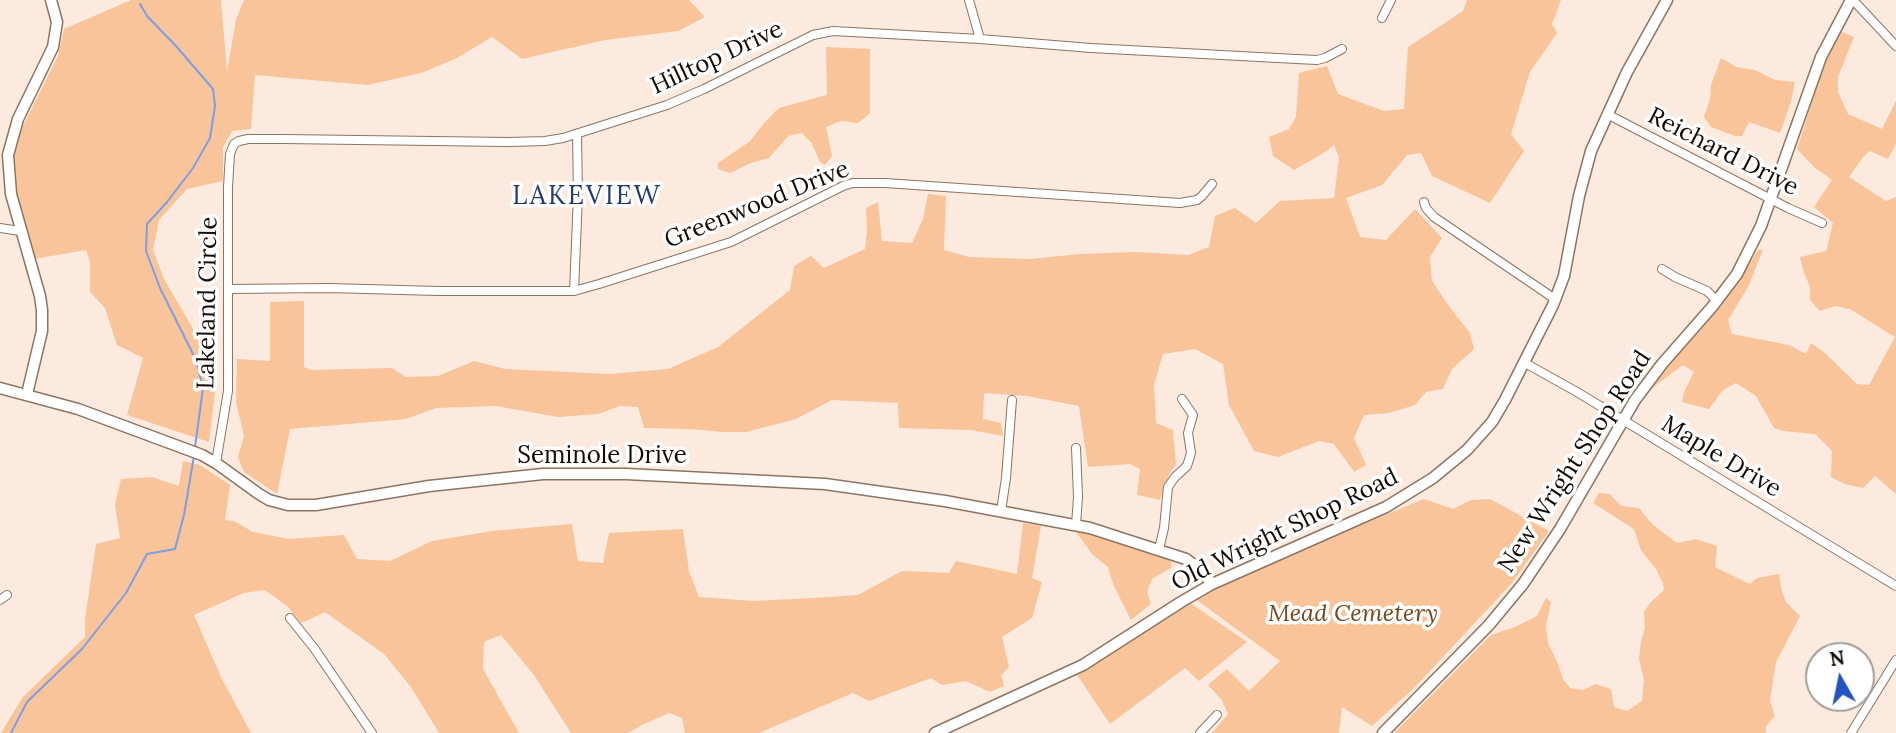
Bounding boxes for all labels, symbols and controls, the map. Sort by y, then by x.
street label: Hilltop Drive [646,15,788,101]
street label: Reichard Drive [1643,102,1803,202]
street label: Greenwood Drive [661,155,853,255]
district label: LAKEVIEW [513,181,661,213]
street label: Lakeland Circle [192,216,224,390]
street label: New Wright Shop Road [1492,346,1658,578]
street label: Maple Drive [1656,410,1786,504]
street label: Seminole Drive [517,442,687,470]
street label: Old Wright Shop Road [1167,463,1403,597]
park label: Mead Cemetery [1268,600,1438,628]
north arrow [1805,642,1875,712]
text: N [1828,645,1846,671]

